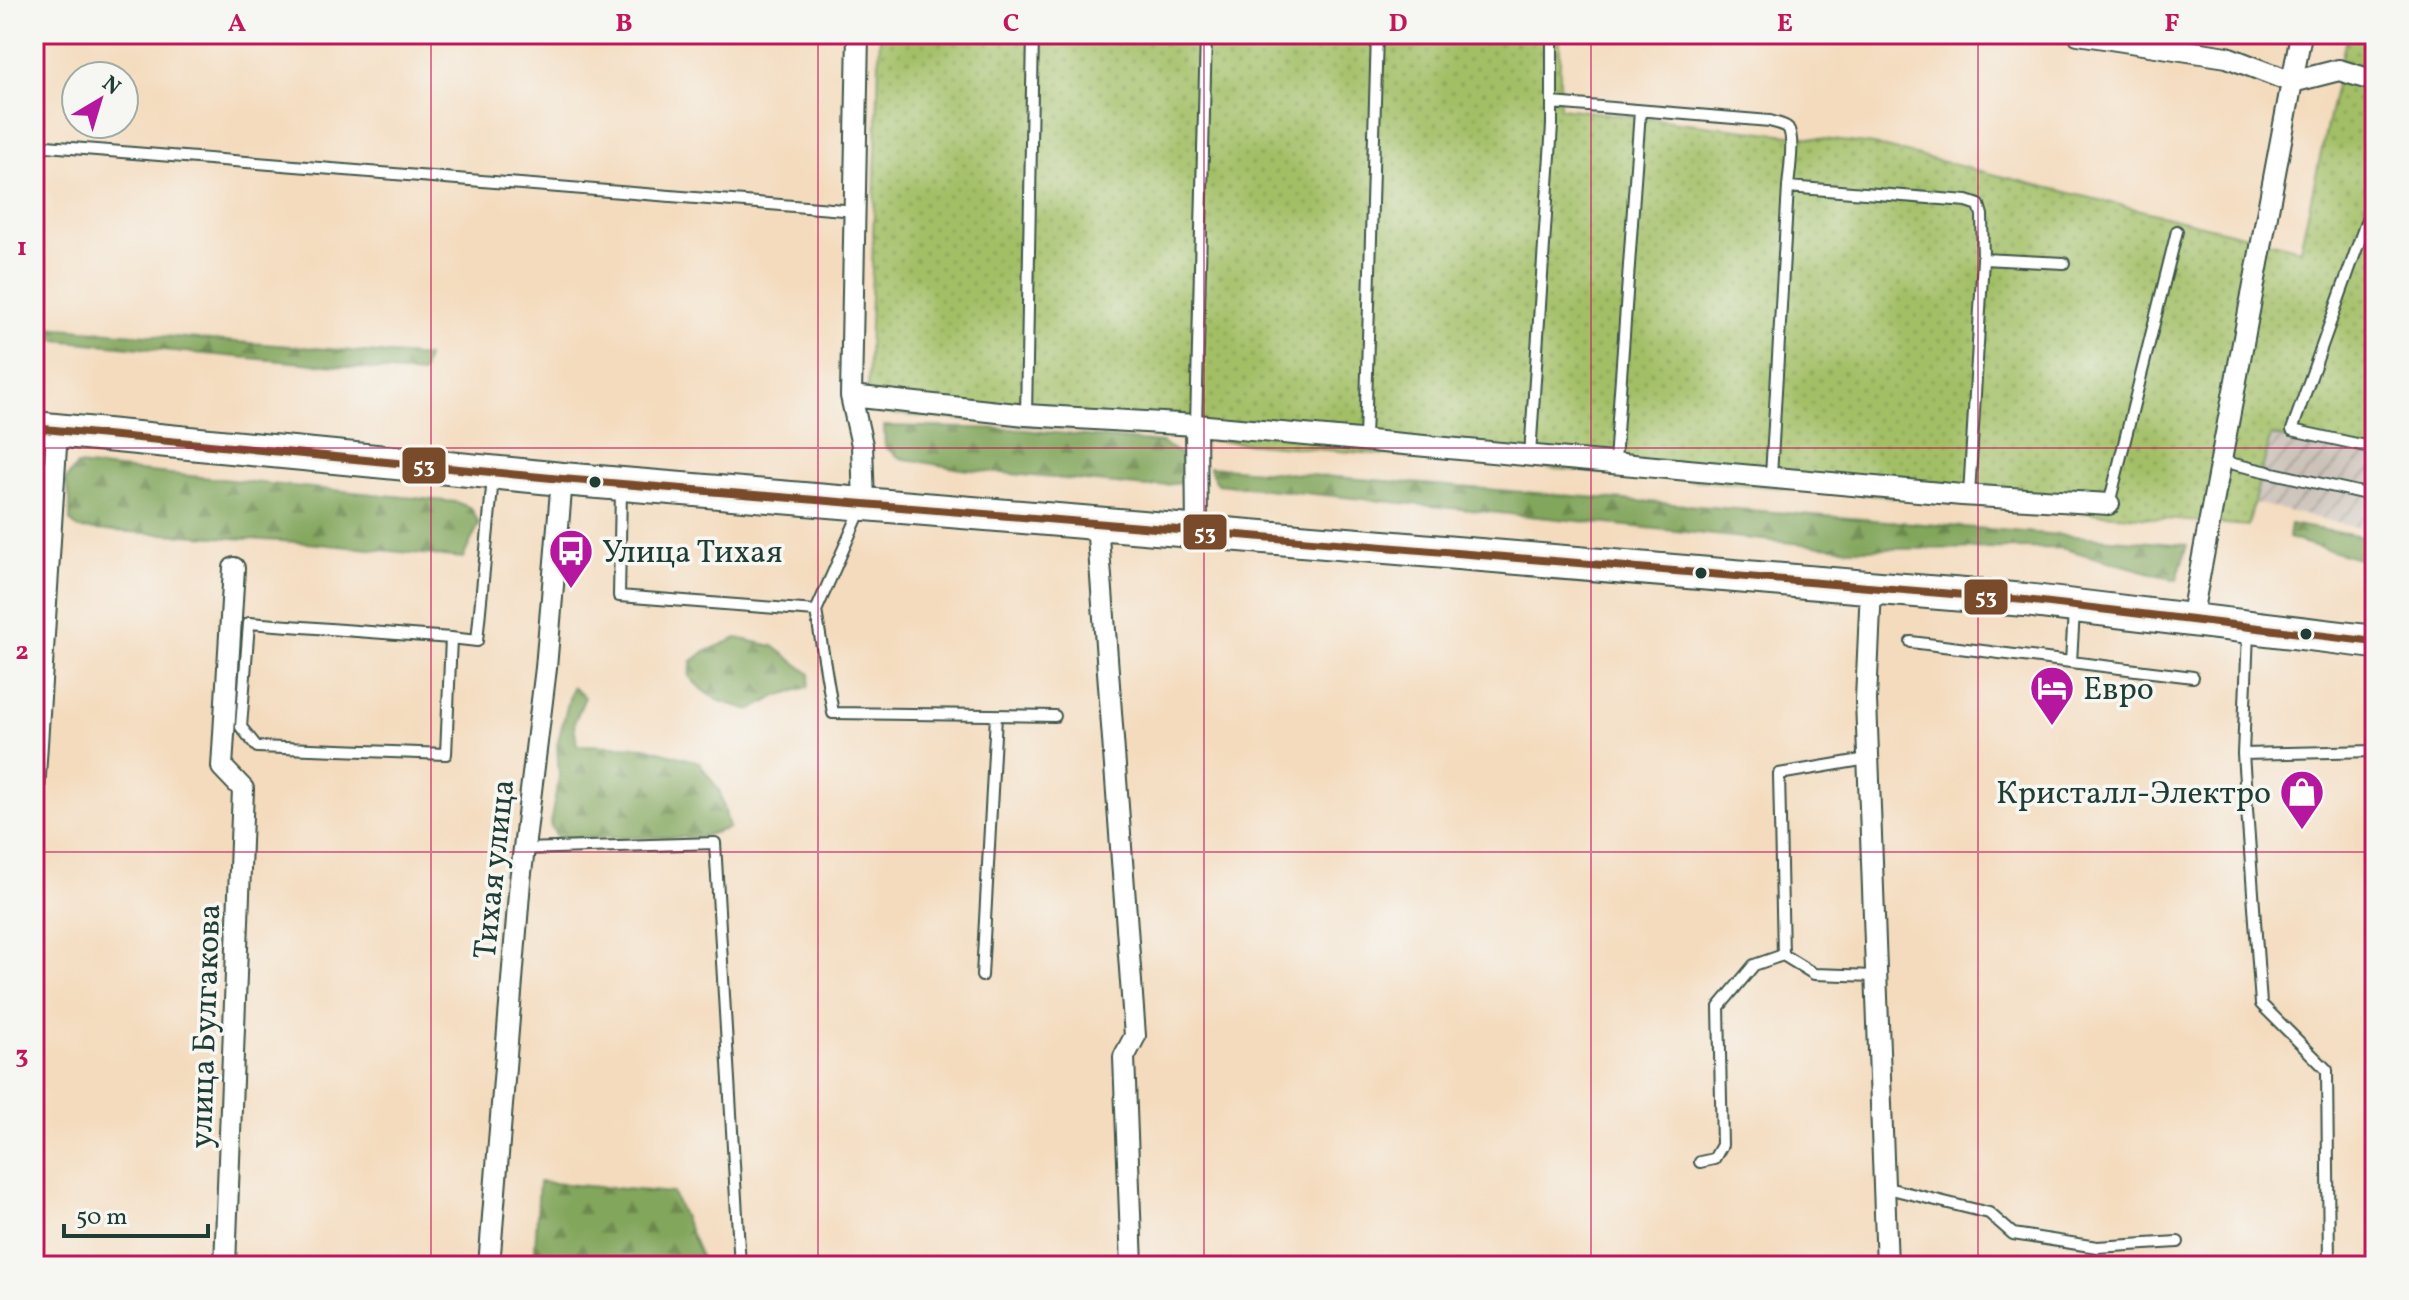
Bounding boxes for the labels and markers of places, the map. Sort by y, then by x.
unlabelled marker [587,474,603,490]
bus stop icon: Улица Тихая [547,527,595,590]
place label: Улица Тихая [602,532,783,576]
unlabelled marker [1693,565,1709,581]
unlabelled marker [2298,626,2314,642]
hotel icon: Евро [2028,664,2076,727]
place label: Евро [2083,669,2154,713]
shop icon: Кристалл-Электро [2278,768,2326,831]
place label: Кристалл-Электро [1996,773,2271,817]

